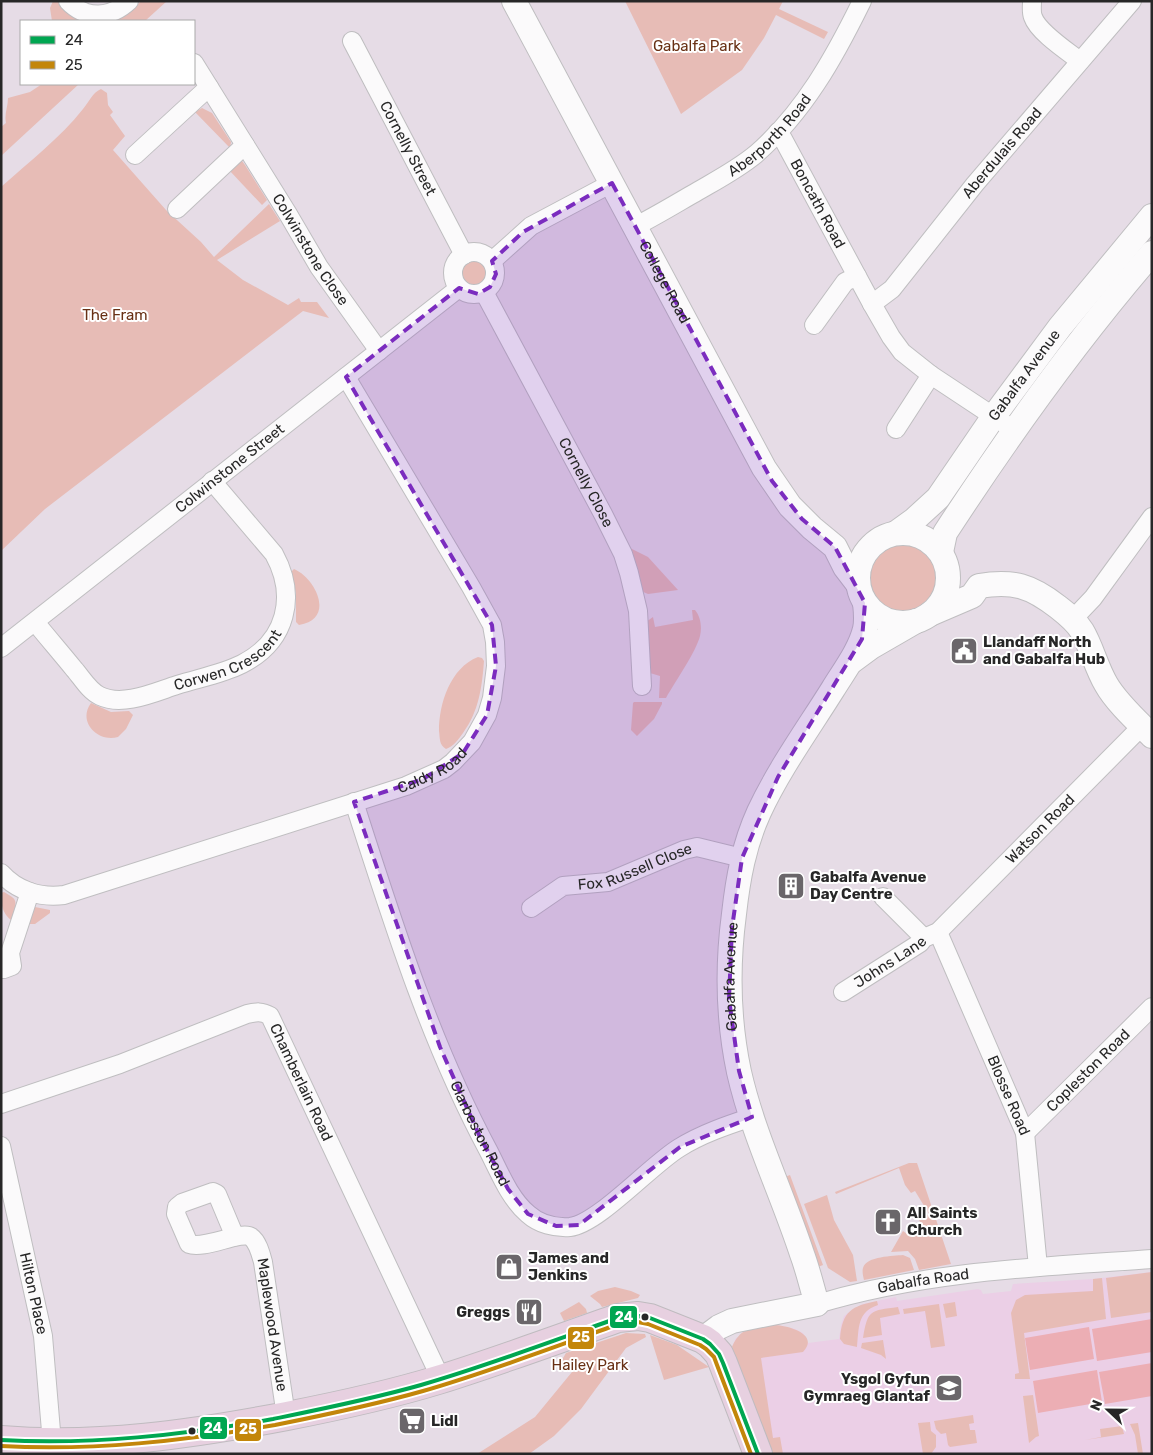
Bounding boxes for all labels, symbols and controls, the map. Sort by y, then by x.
legend [20,20,195,85]
text: 24 [65,31,83,49]
park label: Gabalfa Park [653,37,741,55]
text: 25 [65,56,83,74]
street label: Aberporth Road [724,91,815,180]
street label: Cornelly Street [376,98,440,199]
street label: Aberdulais Road [958,104,1046,202]
street label: Boncath Road [787,156,849,251]
street label: Colwinstone Close [269,190,353,309]
street label: College Road [635,238,694,327]
park label: The Fram [82,306,148,324]
street label: Gabalfa Avenue [985,326,1064,424]
street label: Colwinstone Street [172,420,288,517]
street label: Cornelly Close [555,434,617,530]
street label: Corwen Crescent [172,626,285,694]
place label: Llandaff North and Gabalfa Hub [983,633,1105,668]
public building icon: Llandaff North and Gabalfa Hub [949,636,979,666]
street label: Caldy Road [395,744,471,797]
street label: Watson Road [1002,790,1078,867]
street label: Fox Russell Close [577,839,694,894]
place label: Gabalfa Avenue Day Centre [810,868,926,903]
building icon: Gabalfa Avenue Day Centre [776,871,806,901]
street label: Gabalfa Avenue [721,921,742,1032]
street label: Johns Lane [851,933,931,992]
street label: Chamberlain Road [266,1021,337,1144]
street label: Copleston Road [1043,1025,1134,1115]
street label: Blosse Road [984,1053,1034,1138]
street label: Clarbeston Road [446,1078,514,1189]
place label: All Saints Church [907,1204,977,1239]
church icon: All Saints Church [873,1207,903,1237]
place label: James and Jenkins [528,1249,609,1284]
street label: Hilton Place [16,1251,51,1336]
shop icon: James and Jenkins [494,1252,524,1282]
street label: Maplewood Avenue [253,1257,291,1393]
street label: Gabalfa Road [876,1265,970,1297]
restaurant icon: Greggs [514,1297,544,1327]
place label: Greggs [456,1303,510,1321]
line badge: 24 [609,1305,638,1329]
text: 24 [615,1309,634,1326]
unlabelled marker [640,1312,650,1322]
line badge: 25 [567,1326,595,1350]
text: 25 [572,1329,590,1346]
park label: Hailey Park [551,1356,629,1374]
place label: Ysgol Gyfun Gymraeg Glantaf [803,1370,930,1405]
school or university icon: Ysgol Gyfun Gymraeg Glantaf [934,1373,964,1403]
north arrow [1083,1385,1133,1435]
text: N [1087,1397,1106,1413]
supermarket icon: Lidl [397,1406,427,1436]
place label: Lidl [431,1412,458,1430]
line badge: 24 [199,1416,228,1440]
line badge: 25 [234,1418,262,1442]
text: 24 [204,1420,223,1437]
text: 25 [239,1421,257,1438]
unlabelled marker [187,1426,197,1436]

